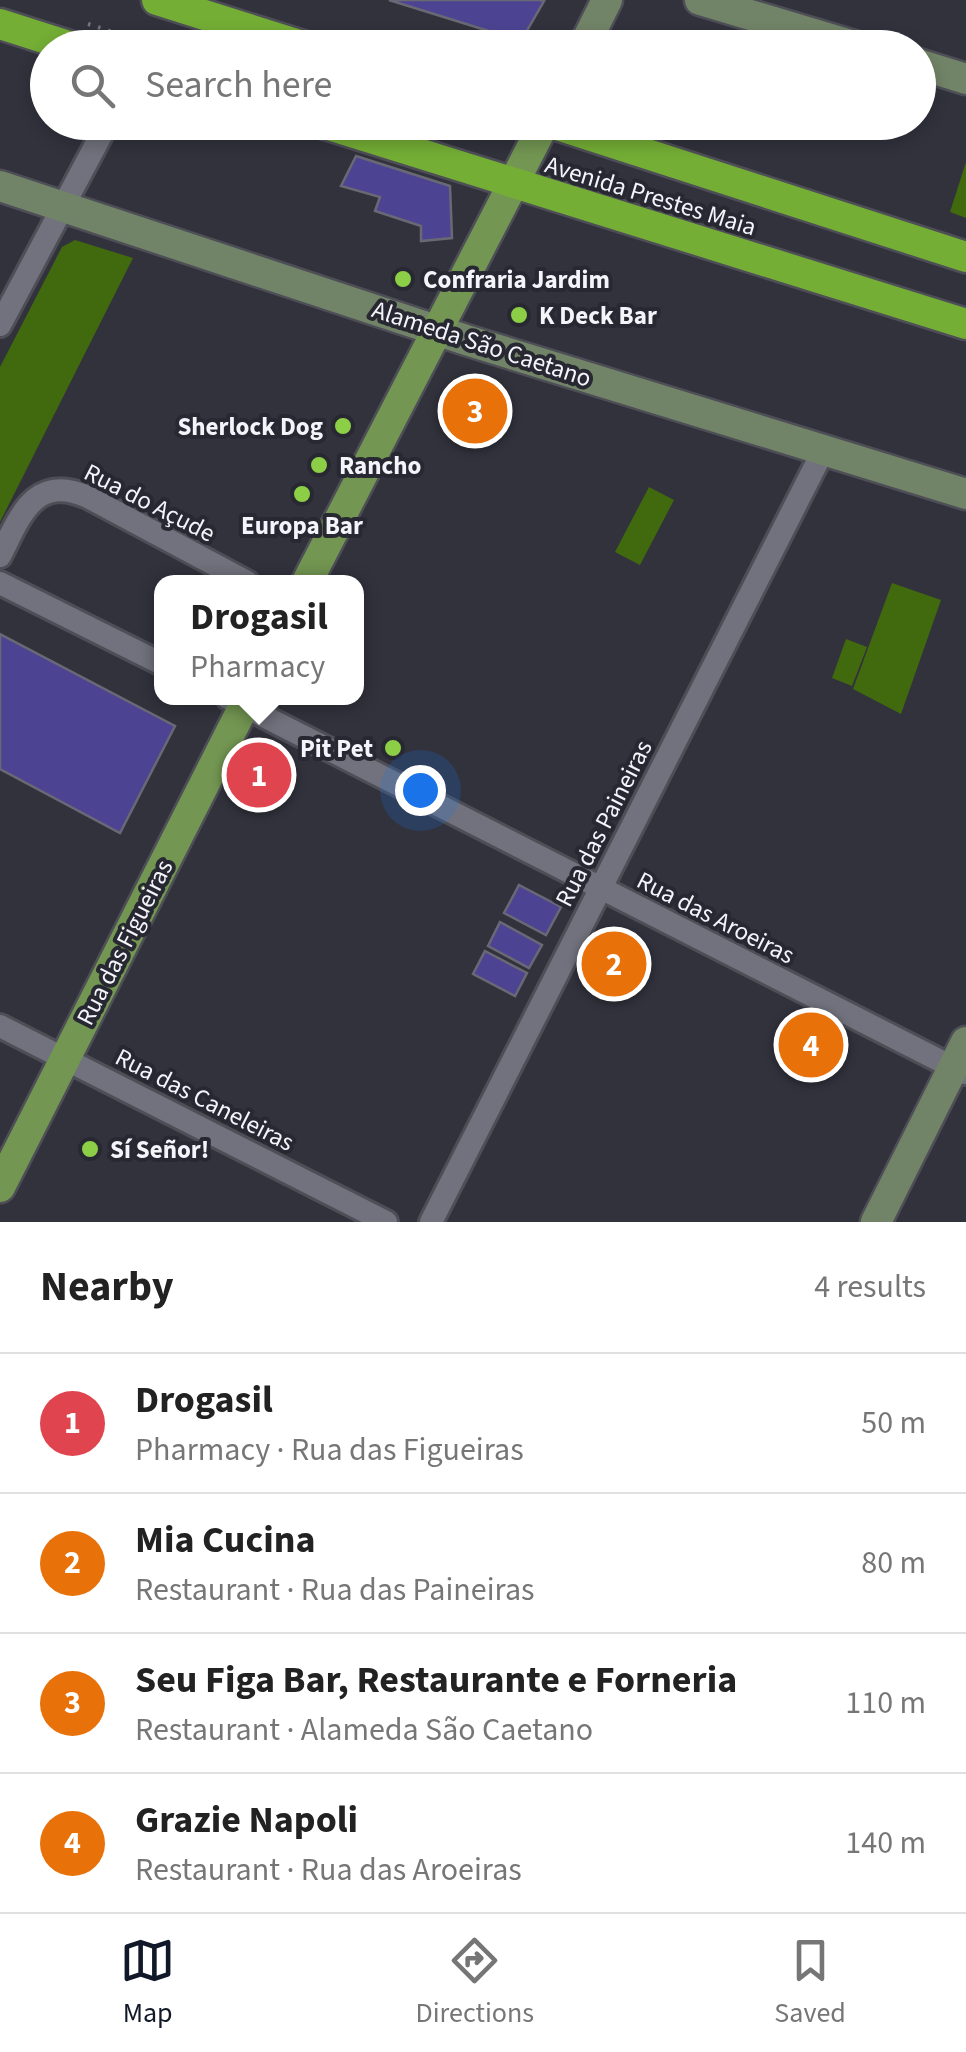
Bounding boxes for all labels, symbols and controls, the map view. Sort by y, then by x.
search box [30,30,936,140]
icon: search [65,58,120,113]
text: Search here [145,58,332,112]
street label: Avenida Prestes Maia [541,147,761,245]
place label: Confraria Jardim [423,262,610,298]
marker: Confraria Jardim [392,268,414,290]
street label: Alameda São Caetano [368,292,596,396]
place label: K Deck Bar [539,298,657,334]
marker: K Deck Bar [508,304,530,326]
pin: 3 [442,374,508,448]
place label: Sherlock Dog [177,409,323,445]
marker: Sherlock Dog [332,415,354,437]
place label: Rancho [339,448,421,484]
street label: Rua do Açude [78,454,221,551]
marker: Rancho [308,454,330,476]
marker: Europa Bar [291,483,313,505]
place label: Europa Bar [241,508,363,544]
popup [154,575,364,705]
text: Drogasil [190,590,328,644]
text: Pharmacy [190,644,325,690]
place label: Pit Pet [300,731,373,767]
street label: Rua das Paineiras [546,734,661,913]
marker: Pit Pet [382,737,404,759]
pin: 1 [226,738,292,812]
your location [395,765,446,816]
street label: Rua das Figueiras [68,853,182,1032]
street label: Rua das Aroeiras [630,863,801,973]
pin: 2 [582,926,646,1002]
pin: 4 [778,1008,844,1082]
street label: Rua das Caneleiras [109,1039,300,1161]
place label: Sí Señor! [110,1132,209,1168]
marker: Sí Señor! [79,1138,101,1160]
text: Nearby [40,1257,174,1317]
text: 4 results [814,1264,926,1310]
text: Drogasil [135,1373,273,1427]
text: 1 [64,1400,81,1446]
text: 50 m [861,1400,926,1446]
text: Pharmacy · Rua das Figueiras [135,1427,524,1473]
text: Mia Cucina [135,1513,315,1567]
text: 2 [64,1540,81,1586]
text: 80 m [861,1540,926,1586]
text: Restaurant · Rua das Paineiras [135,1567,534,1613]
text: Seu Figa Bar, Restaurante e Forneria [135,1653,737,1707]
text: 3 [64,1680,81,1726]
text: 110 m [845,1680,926,1726]
text: Restaurant · Alameda São Caetano [135,1707,593,1753]
text: Grazie Napoli [135,1793,358,1847]
text: 4 [64,1820,81,1866]
text: 140 m [845,1820,926,1866]
text: Restaurant · Rua das Aroeiras [135,1847,522,1893]
tab: Map [120,1933,175,2033]
tab: Directions [416,1933,534,2033]
tab: Saved [774,1933,846,2033]

